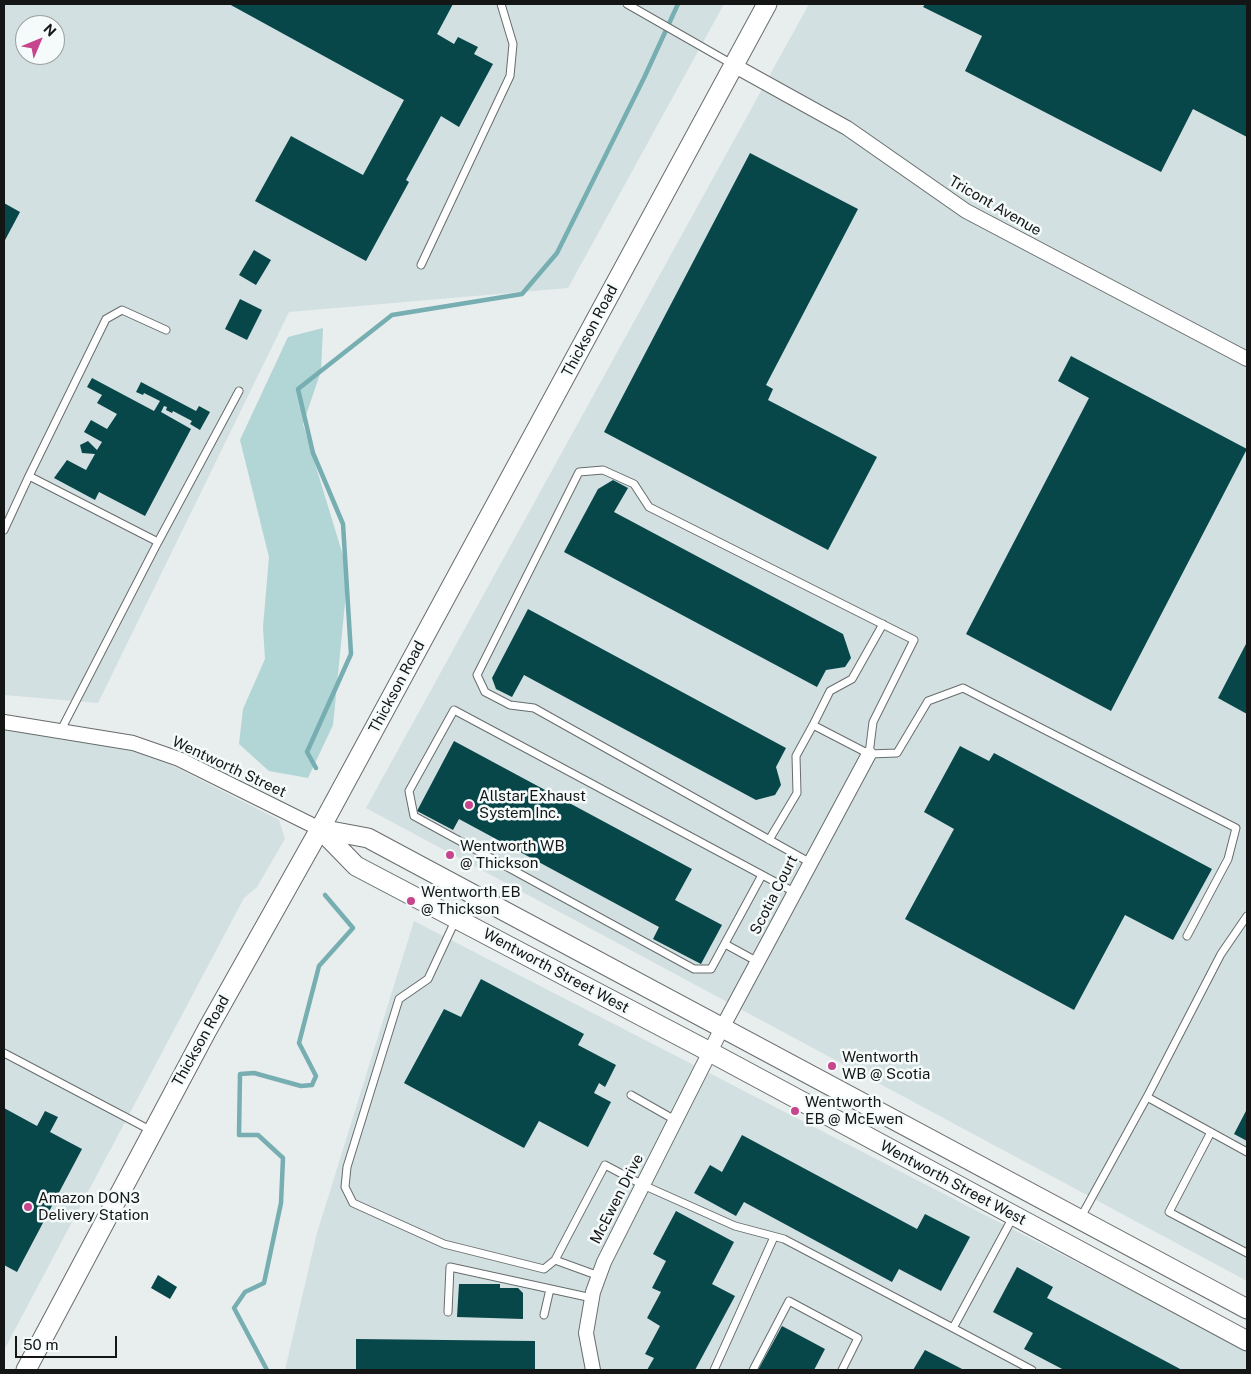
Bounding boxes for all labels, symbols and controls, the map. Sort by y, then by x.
north arrow [15,15,65,65]
text: N [40,21,59,40]
street label: Tricont Avenue [946,172,1044,240]
street label: Thickson Road [558,282,622,380]
street label: Thickson Road [365,638,429,736]
street label: Wentworth Street [169,733,289,801]
place label: Allstar Exhaust System Inc. [479,787,586,822]
marker: Allstar Exhaust System Inc. [463,799,475,811]
place label: Wentworth WB @ Thickson [460,837,564,872]
marker: Wentworth WB @ Thickson [444,849,456,861]
street label: Scotia Court [746,852,802,938]
place label: Wentworth EB @ Thickson [421,883,521,918]
marker: Wentworth EB @ Thickson [405,895,417,907]
street label: Wentworth Street West [480,925,632,1017]
street label: Thickson Road [169,992,233,1090]
place label: Wentworth WB @ Scotia [842,1048,930,1083]
marker: Wentworth WB @ Scotia [826,1060,838,1072]
place label: Wentworth EB @ McEwen [805,1093,903,1128]
marker: Wentworth EB @ McEwen [789,1105,801,1117]
street label: Wentworth Street West [877,1137,1029,1229]
street label: McEwen Drive [587,1151,647,1247]
place label: Amazon DON3 Delivery Station [38,1189,149,1224]
marker: Amazon DON3 Delivery Station [22,1201,34,1213]
scale bar [18,1326,120,1358]
text: 50 m [23,1336,58,1353]

